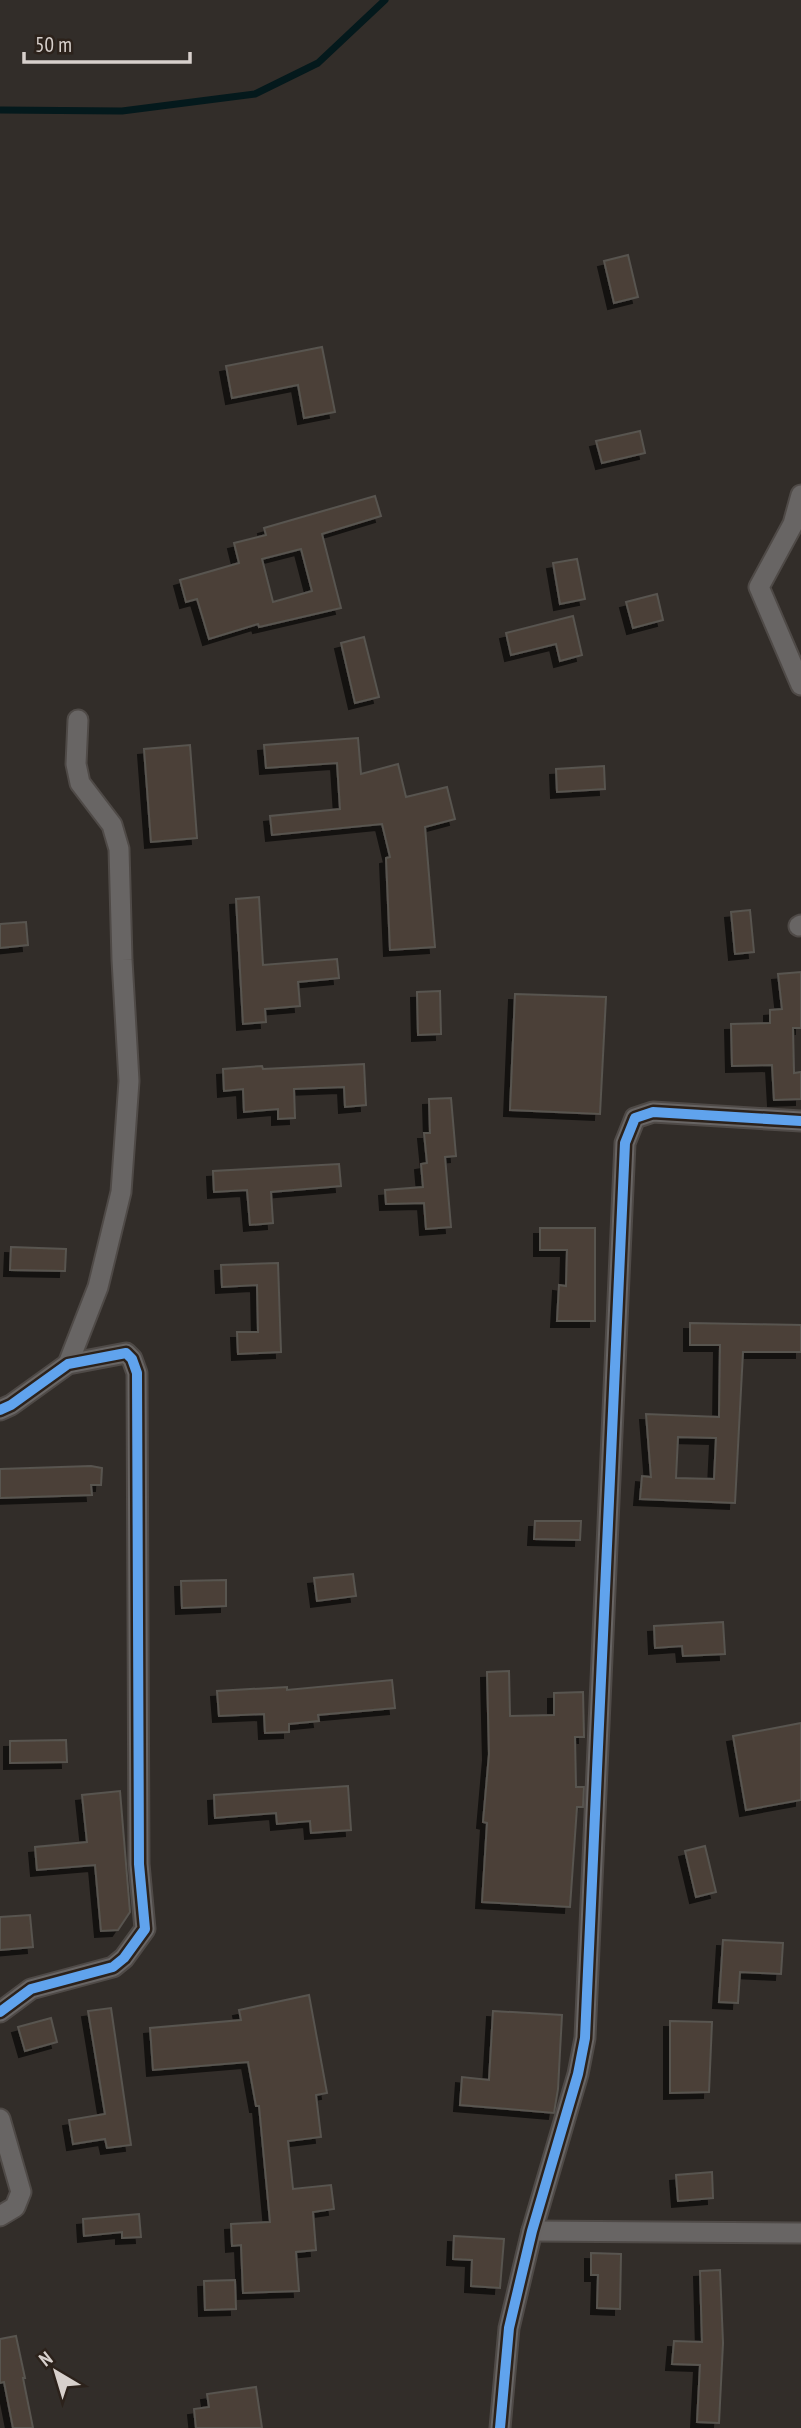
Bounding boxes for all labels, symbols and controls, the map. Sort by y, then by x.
scale bar [24,21,191,65]
text: 50 m [35,31,72,58]
north arrow [21,2337,91,2407]
text: N [34,2346,57,2371]

